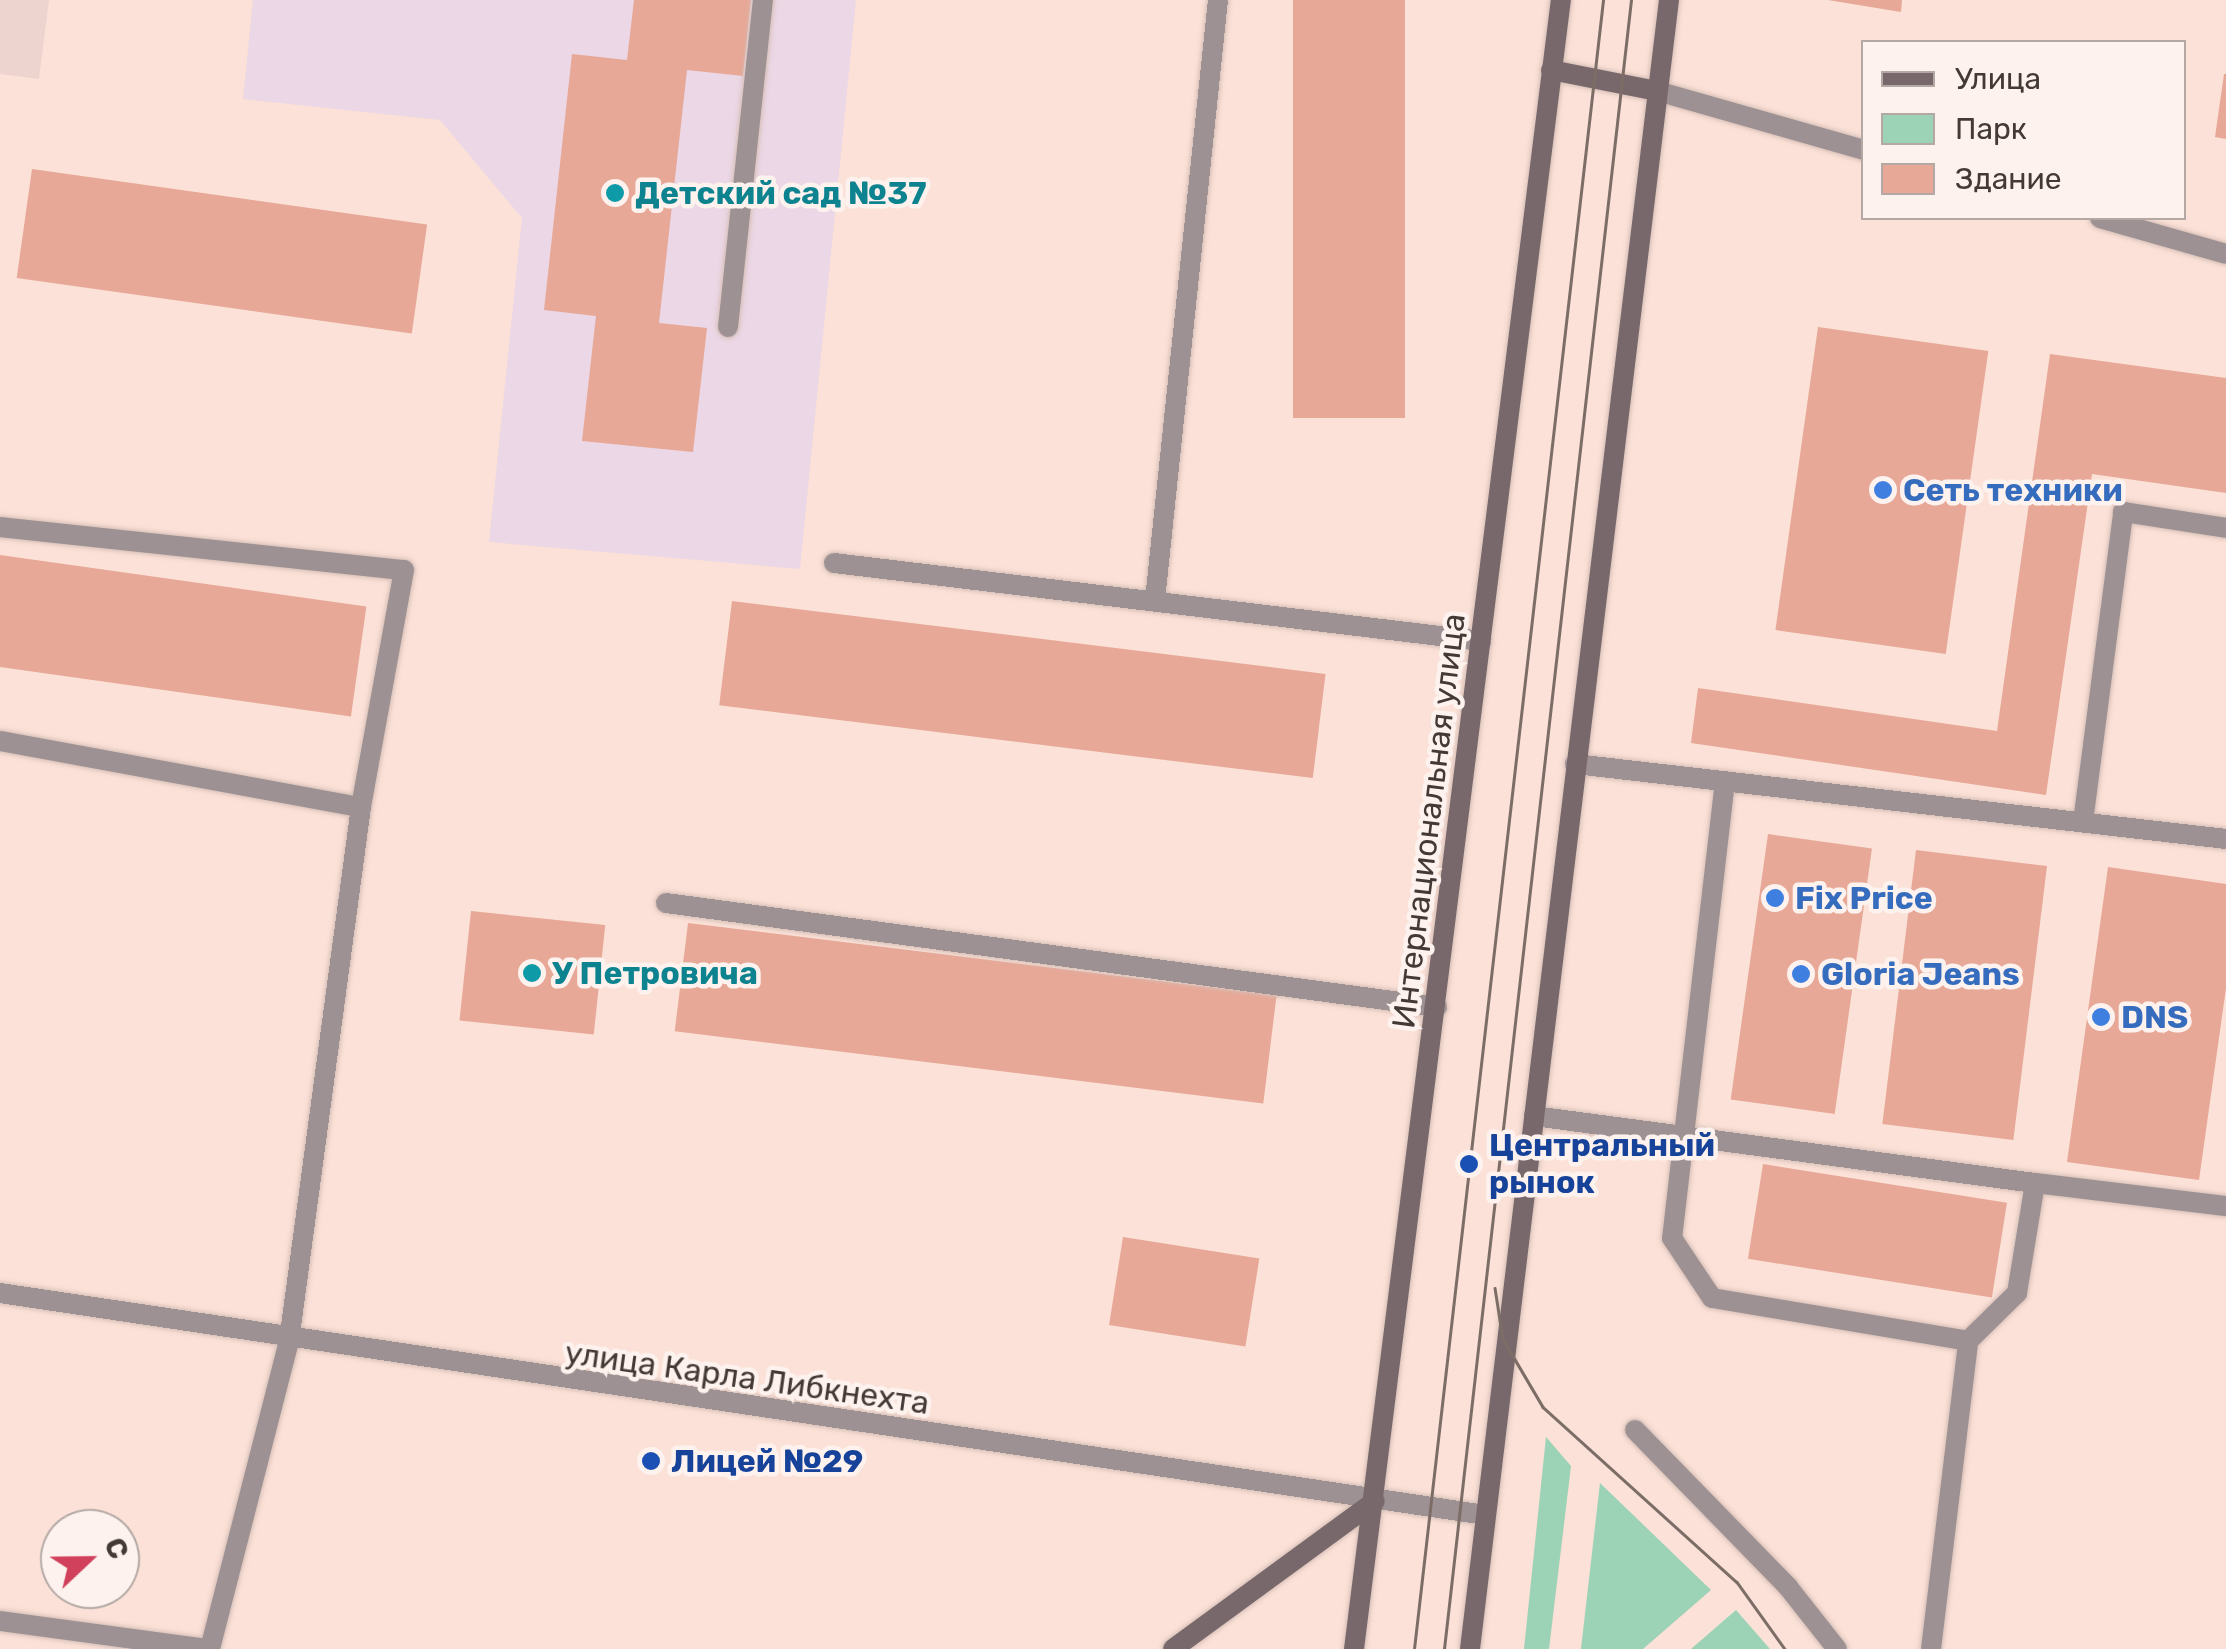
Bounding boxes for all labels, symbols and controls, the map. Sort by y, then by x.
legend [1861,40,2186,220]
text: Улица [1955,61,2041,97]
text: Парк [1955,111,2027,147]
text: Здание [1955,161,2062,197]
place label: Детский сад №37 [635,174,927,212]
marker: Детский сад №37 [604,182,626,204]
place label: Сеть техники [1903,471,2123,509]
marker: Сеть техники [1872,479,1894,501]
street label: Интернациональная улица [1384,611,1474,1031]
place label: Fix Price [1795,879,1933,917]
marker: Fix Price [1764,887,1786,909]
place label: У Петровича [552,954,758,992]
place label: Gloria Jeans [1821,955,2020,993]
marker: У Петровича [521,962,543,984]
marker: Gloria Jeans [1790,963,1812,985]
place label: DNS [2121,998,2188,1036]
marker: DNS [2090,1006,2112,1028]
place label: Центральный рынок [1489,1127,1715,1202]
marker: Центральный рынок [1458,1153,1480,1175]
street label: улица Карла Либкнехта [562,1333,932,1423]
place label: Лицей №29 [671,1442,863,1480]
marker: Лицей №29 [640,1450,662,1472]
north arrow [40,1509,140,1609]
text: С [97,1533,135,1564]

